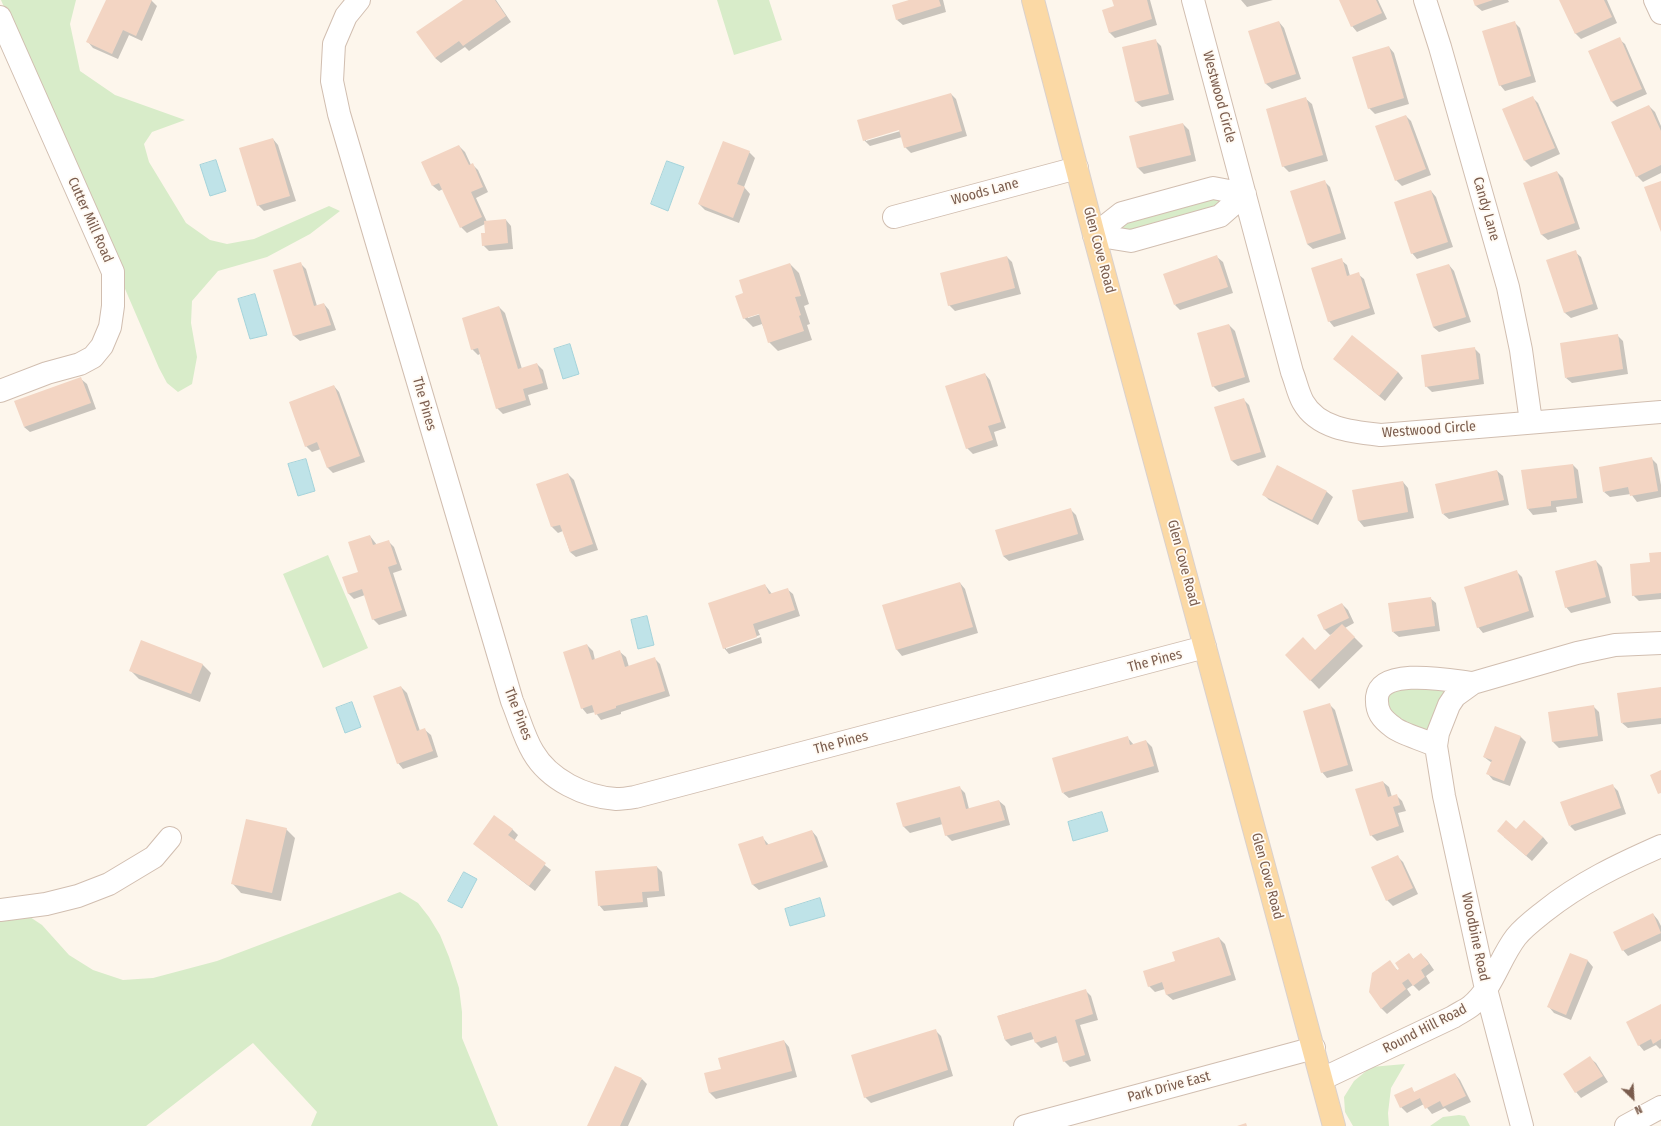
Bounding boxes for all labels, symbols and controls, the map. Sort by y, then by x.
street label: Westwood Circle [1199,49,1239,145]
street label: Cutter Mill Road [64,175,116,265]
street label: Woods Lane [949,175,1021,209]
street label: Candy Lane [1469,175,1503,243]
street label: Glen Cove Road [1079,205,1119,295]
street label: The Pines [408,375,440,433]
street label: Westwood Circle [1381,418,1477,442]
street label: Glen Cove Road [1163,518,1203,608]
street label: The Pines [1126,646,1184,676]
street label: The Pines [500,685,536,743]
street label: The Pines [812,728,870,758]
street label: Glen Cove Road [1247,831,1287,921]
street label: Woodbine Road [1457,891,1493,983]
street label: Round Hill Road [1380,1001,1470,1057]
street label: Park Drive East [1126,1068,1212,1106]
north arrow [1613,1078,1653,1118]
text: N [1633,1102,1644,1117]

